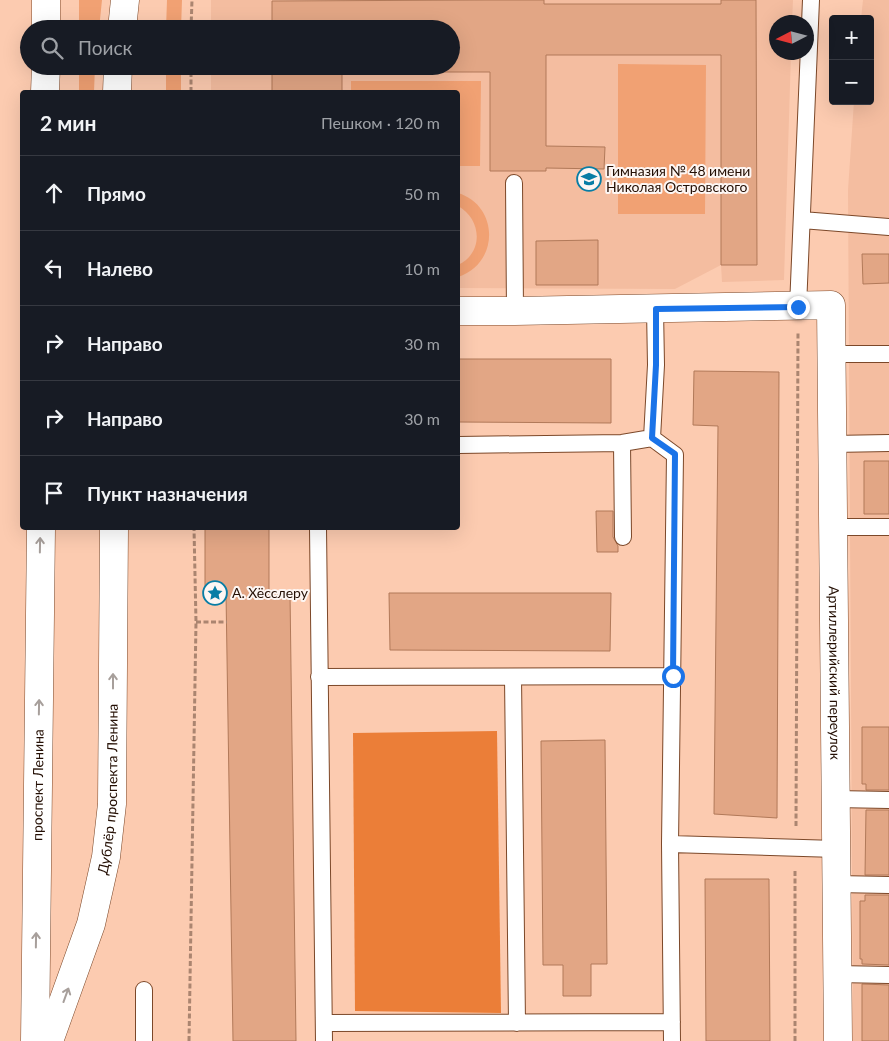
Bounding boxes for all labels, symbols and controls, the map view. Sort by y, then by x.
north arrow [769,15,814,60]
map controls [829,15,874,105]
button: + [829,15,874,60]
search box [20,20,460,75]
icon: search [38,34,66,62]
text: Поиск [78,36,132,59]
button: − [829,60,874,105]
text: 2 мин [40,110,97,135]
text: Пешком · 120 m [321,113,440,132]
place label: Гимназия № 48 имени Николая Островского [606,162,750,195]
school or university icon: Гимназия № 48 имени Николая Островского [576,166,602,192]
icon: ahead [40,179,68,207]
text: Прямо [87,182,146,205]
text: 50 m [404,184,440,203]
icon: left [40,254,68,282]
text: Налево [87,257,153,280]
text: 10 m [404,259,440,278]
route end [787,296,810,319]
icon: right [40,329,68,357]
text: Направо [87,332,163,355]
text: 30 m [404,334,440,353]
icon: right [40,404,68,432]
text: Направо [87,407,163,430]
text: 30 m [404,409,440,428]
icon: arrive [40,479,68,507]
text: Пункт назначения [87,482,248,505]
one-way arrow [35,537,45,554]
place icon: А. Хёсслеру [202,580,228,606]
place label: А. Хёсслеру [232,584,309,601]
street label: Артиллерийский переулок [826,586,844,761]
route start [662,665,685,688]
one-way arrow [108,674,118,690]
one-way arrow [34,700,43,716]
street label: Дублёр проспекта Ленина [93,704,121,876]
street label: проспект Ленина [28,729,47,841]
one-way arrow [31,932,41,948]
one-way arrow [62,988,71,1003]

